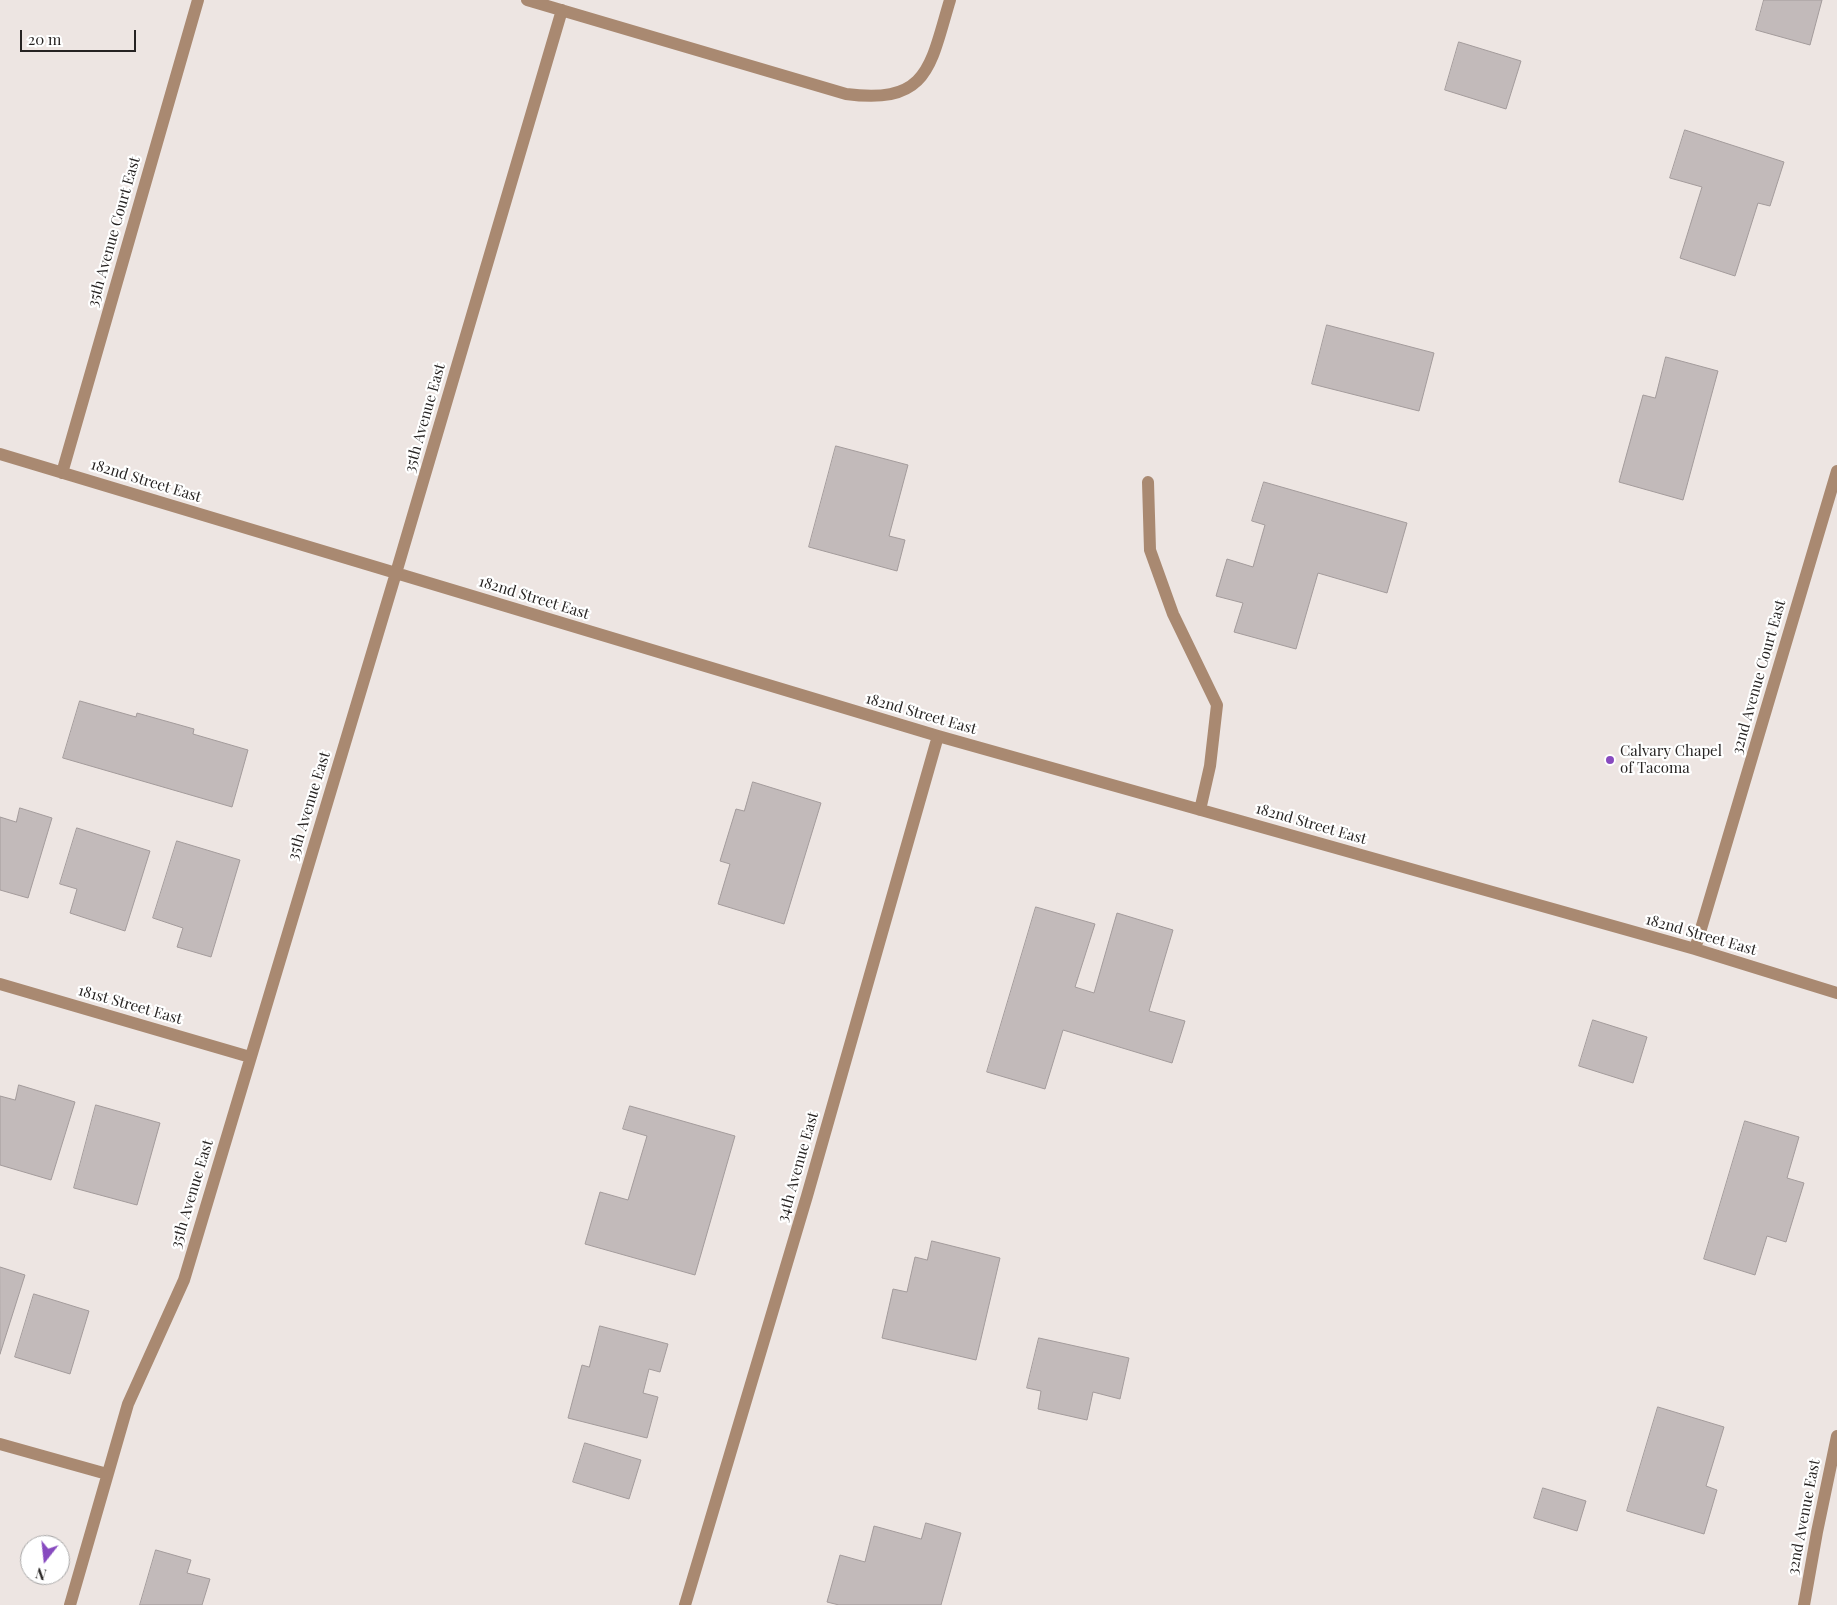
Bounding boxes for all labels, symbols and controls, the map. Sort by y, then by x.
scale bar [22,20,139,52]
text: 20 m [28,29,61,49]
street label: 35th Avenue Court East [84,155,144,309]
street label: 35th Avenue East [401,361,449,475]
street label: 182nd Street East [89,456,203,506]
street label: 182nd Street East [477,573,591,623]
street label: 32nd Avenue Court East [1728,598,1790,756]
street label: 182nd Street East [863,690,979,738]
place label: Calvary Chapel of Tacoma [1620,742,1722,777]
street label: 35th Avenue East [284,749,334,863]
marker: Calvary Chapel of Tacoma [1604,754,1616,766]
street label: 182nd Street East [1253,800,1369,848]
street label: 182nd Street East [1643,911,1759,959]
street label: 181st Street East [76,982,184,1028]
street label: 34th Avenue East [774,1110,822,1224]
street label: 35th Avenue East [167,1137,217,1251]
street label: 32nd Avenue East [1784,1458,1824,1576]
north arrow [20,1535,70,1585]
text: N [34,1563,48,1584]

